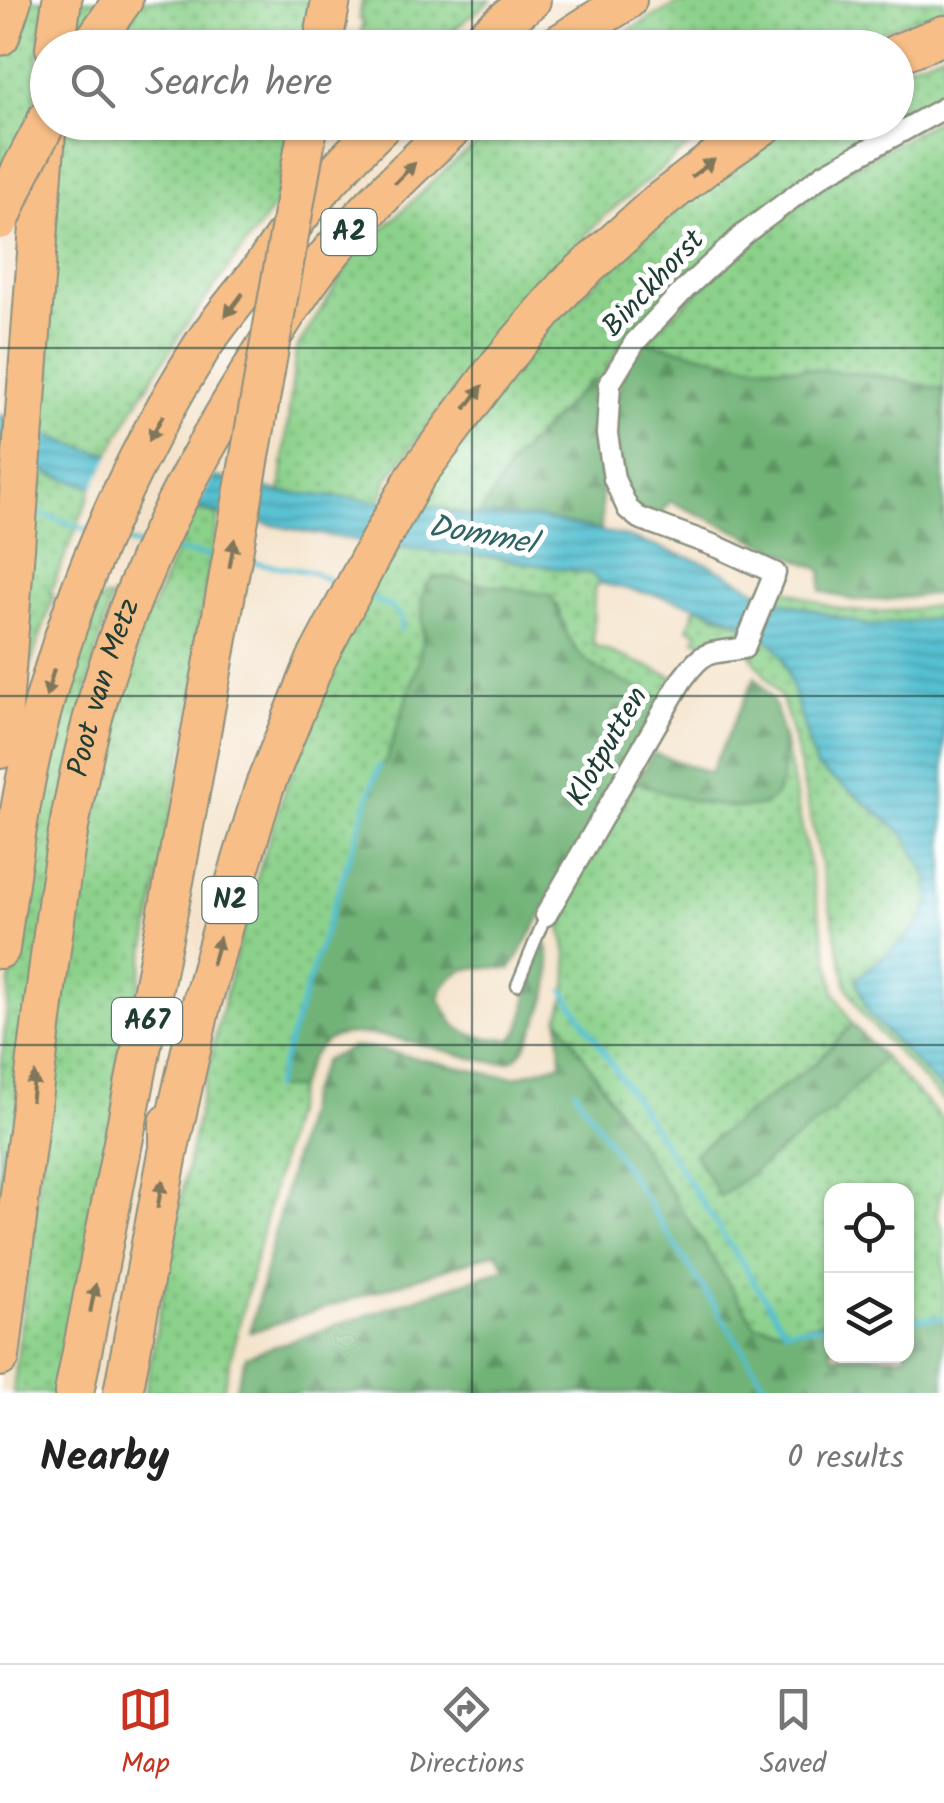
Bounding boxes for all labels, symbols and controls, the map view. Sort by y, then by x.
search box [30,30,914,140]
text: Search here [145,55,332,115]
icon: search [65,58,120,113]
one-way arrow [690,159,716,179]
one-way arrow [392,162,416,185]
road number: A2 [322,209,376,255]
street label: Binckhorst [591,218,717,349]
one-way arrow [224,292,244,318]
one-way arrow [464,384,484,410]
one-way arrow [147,414,165,442]
water label: Dommel [424,501,546,572]
one-way arrow [225,536,240,568]
street label: Poot van Metz [55,592,154,782]
one-way arrow [42,668,57,699]
street label: Klotputten [554,678,662,816]
road number: N2 [202,877,258,923]
one-way arrow [208,935,224,966]
road number: A67 [112,998,182,1044]
one-way arrow [25,1070,41,1102]
one-way arrow [153,1178,169,1209]
map controls [824,1183,914,1363]
button: locate [824,1183,914,1273]
button: layers [824,1273,914,1363]
one-way arrow [86,1282,102,1313]
text: Nearby [40,1425,169,1492]
text: 0 results [787,1433,904,1484]
tab: Map [118,1682,173,1787]
tab: Directions [408,1682,524,1787]
tab: Saved [760,1682,826,1787]

